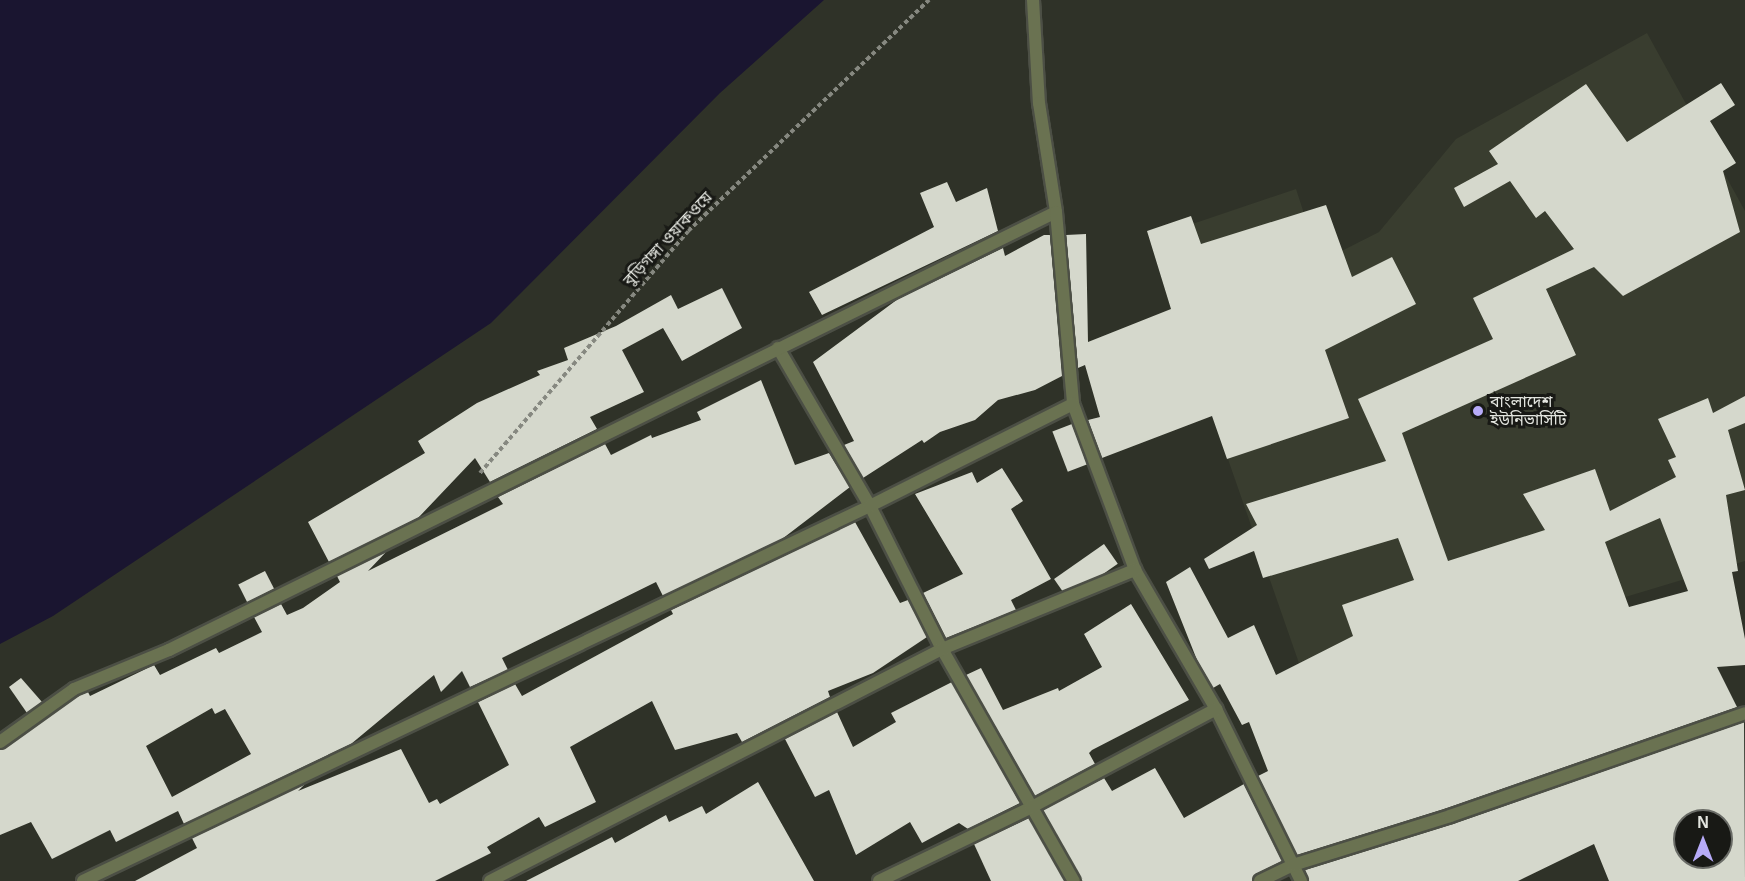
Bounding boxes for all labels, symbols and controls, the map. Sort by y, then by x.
street label: বুড়িগঙ্গা ওয়াকওয়ে [619,188,717,290]
place label: বাংলাদেশ ইউনিভার্সিটি [1490,392,1567,430]
marker: বাংলাদেশ ইউনিভার্সিটি [1471,404,1485,418]
north arrow [1673,809,1733,869]
text: N [1697,814,1709,831]

